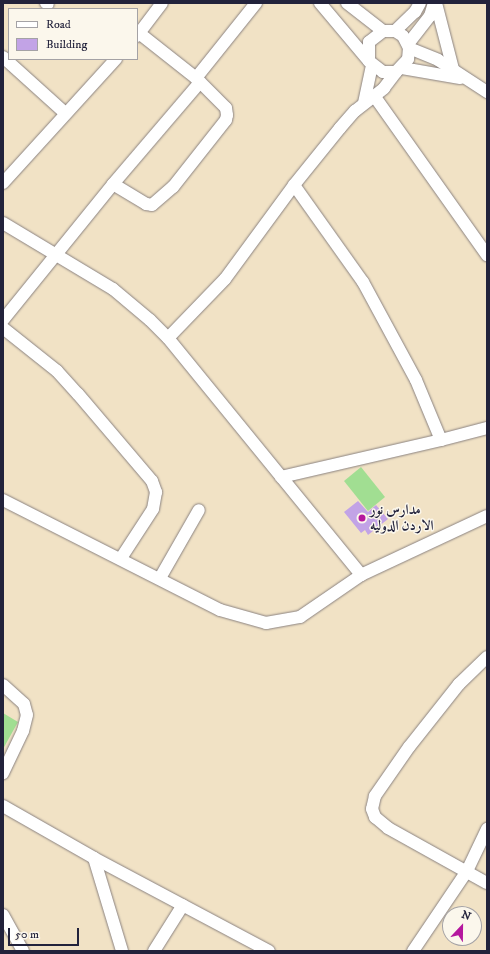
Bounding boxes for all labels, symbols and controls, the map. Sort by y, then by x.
legend [8,8,138,60]
text: Road [46,17,71,32]
text: Building [46,37,87,52]
place label: مدارس نور الاردن الدوليه [370,502,434,534]
marker: مدارس نور الاردن الدوليه [357,513,367,523]
north arrow [442,906,482,946]
text: N [459,908,473,924]
scale bar [10,920,81,946]
text: 50 m [15,927,39,942]

